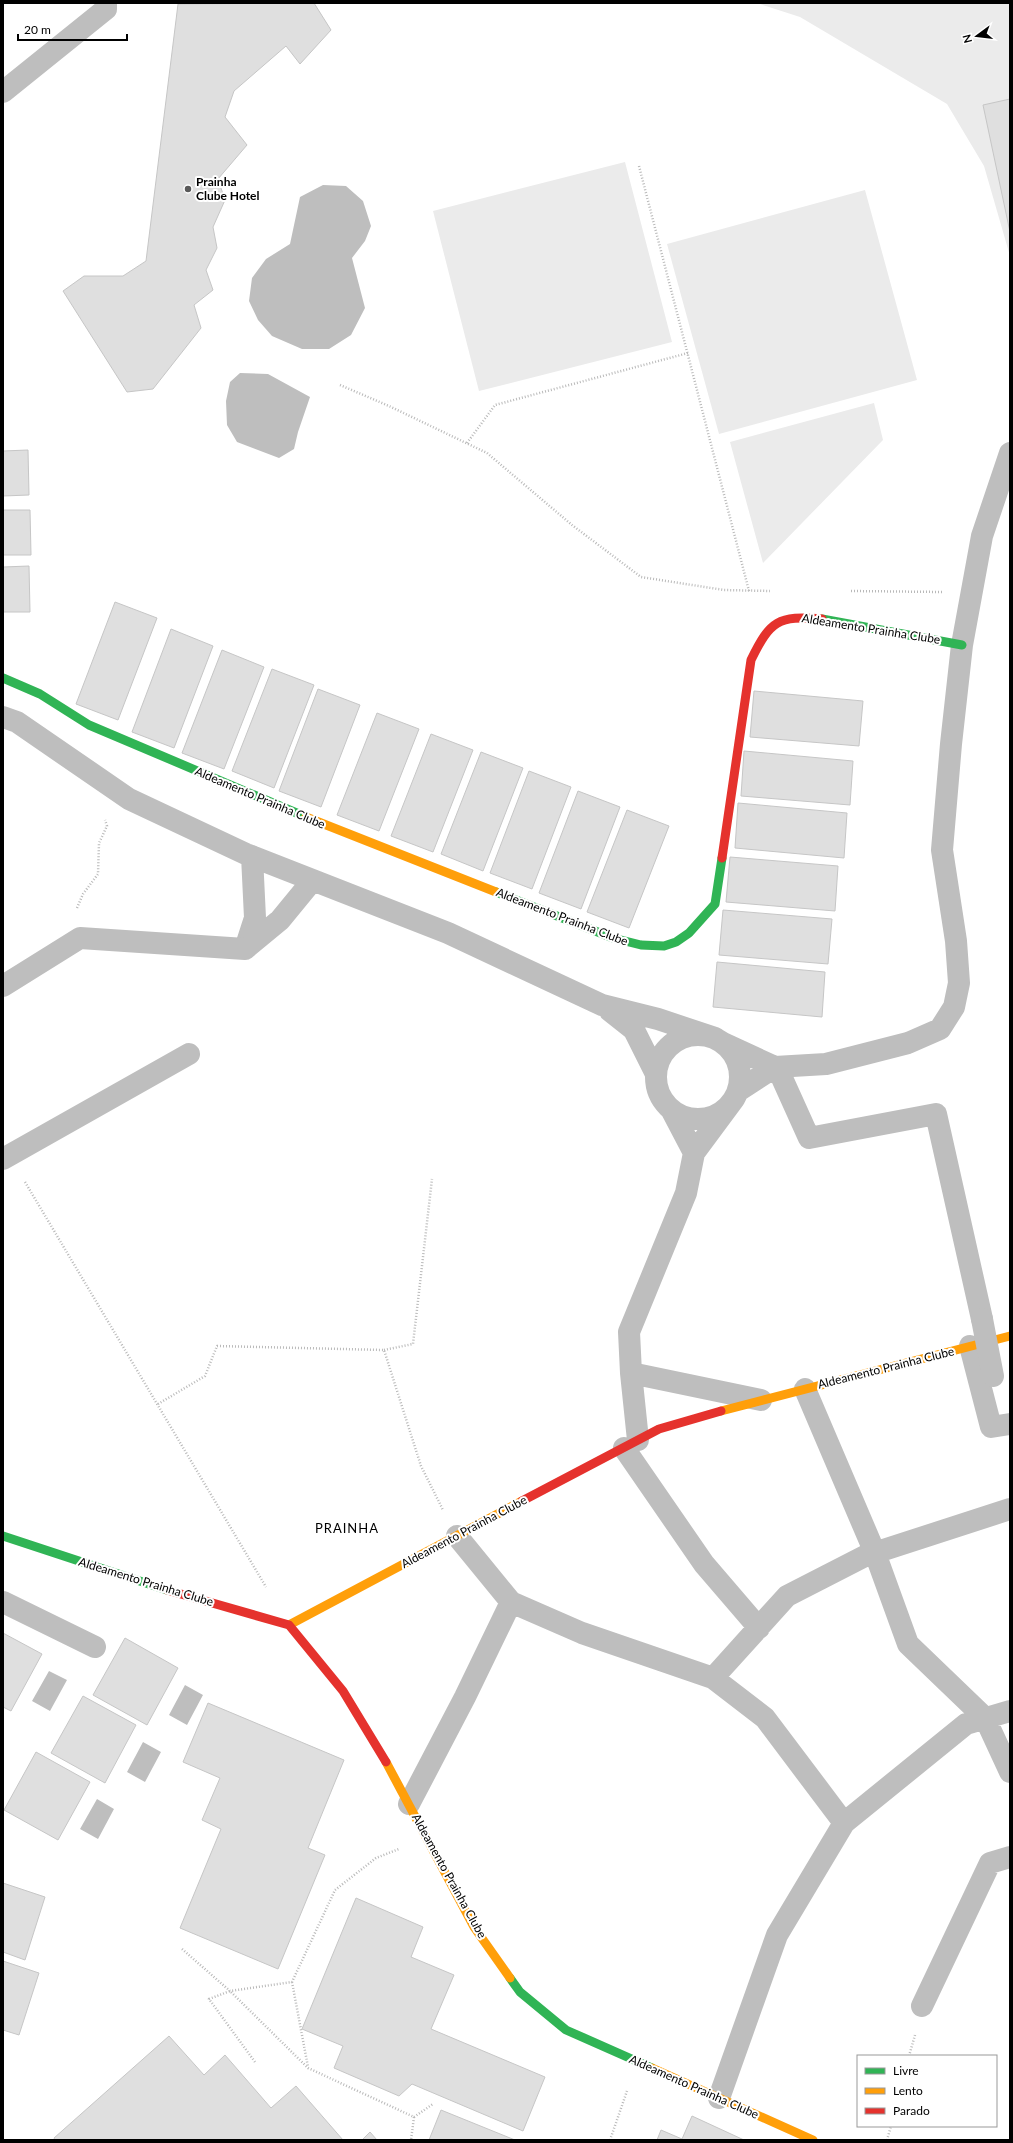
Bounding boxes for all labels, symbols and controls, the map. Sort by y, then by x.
scale bar [18,16,127,42]
north arrow [957,16,997,56]
text: 20 m [24,22,51,37]
text: N [959,33,974,44]
place label: Prainha Clube Hotel [196,174,259,203]
marker: Prainha Clube Hotel [183,184,193,194]
street label: Aldeamento Prainha Clube [801,610,941,647]
street label: Aldeamento Prainha Clube [193,763,328,832]
street label: Aldeamento Prainha Clube [494,884,630,949]
street label: Aldeamento Prainha Clube [816,1343,956,1392]
street label: Aldeamento Prainha Clube [398,1492,529,1571]
district label: PRAINHA [315,1520,379,1536]
street label: Aldeamento Prainha Clube [77,1554,215,1609]
street label: Aldeamento Prainha Clube [409,1811,490,1941]
street label: Aldeamento Prainha Clube [627,2051,761,2122]
legend [857,2055,997,2127]
text: Livre [893,2063,919,2078]
text: Lento [893,2083,923,2098]
text: Parado [893,2103,930,2118]

